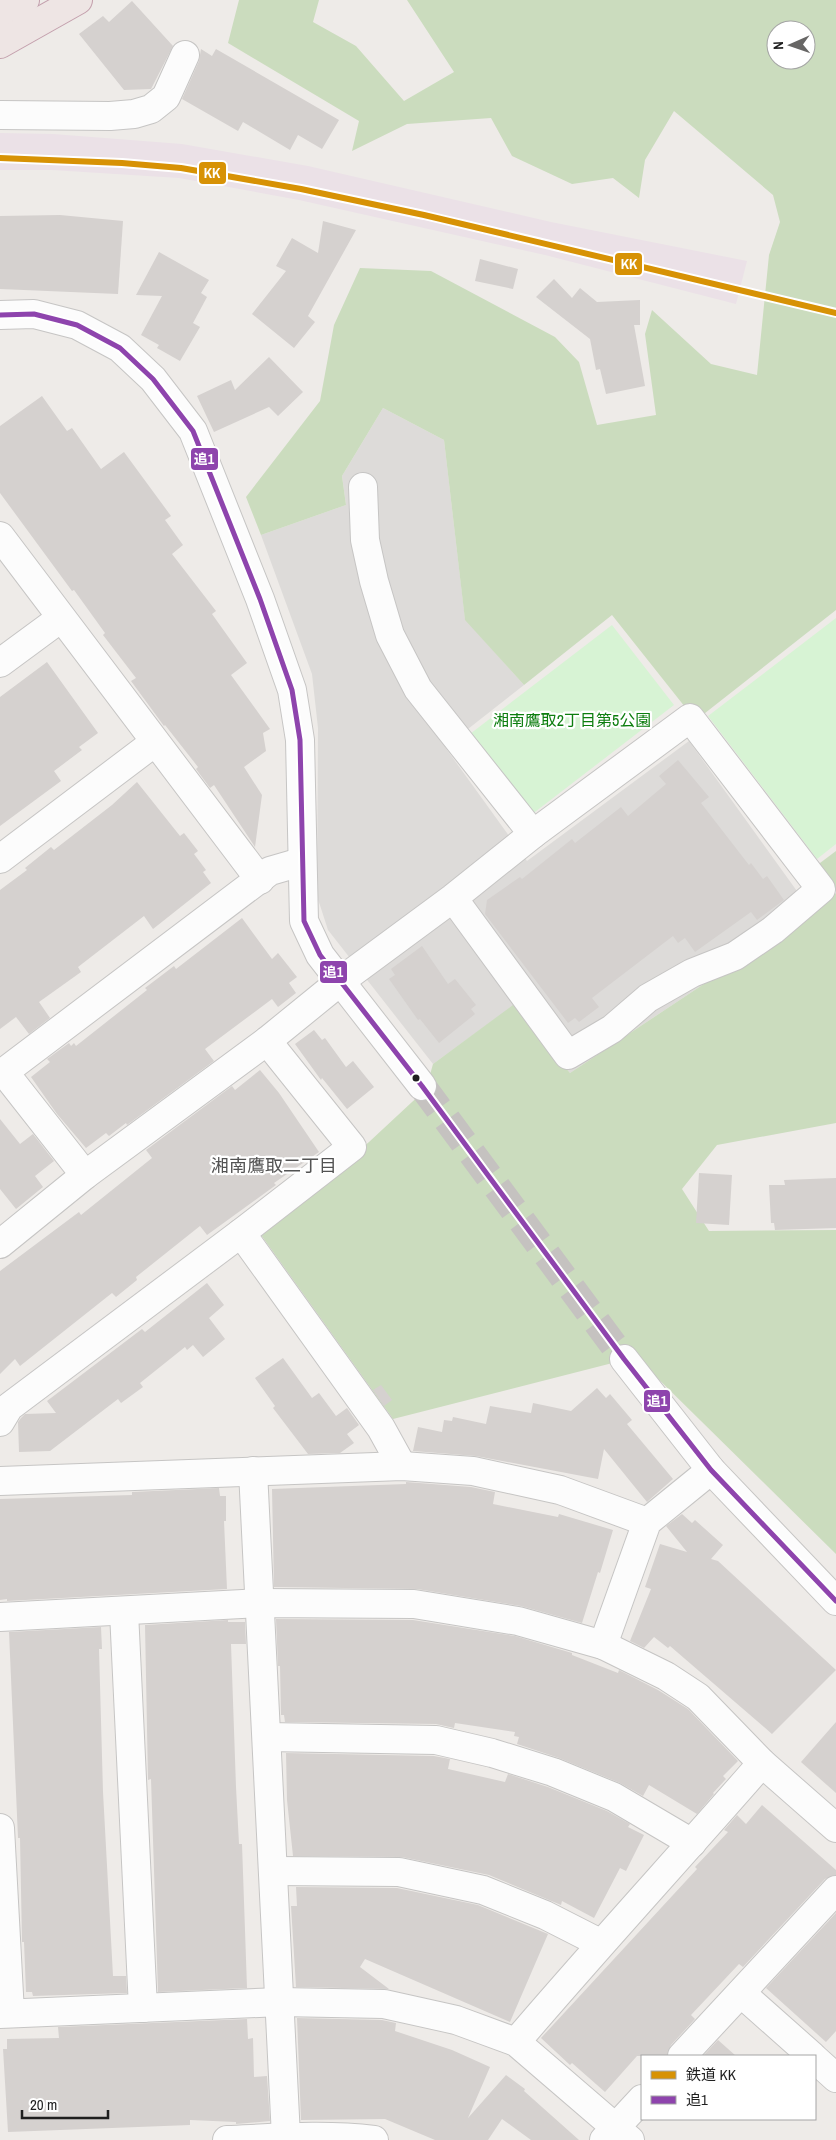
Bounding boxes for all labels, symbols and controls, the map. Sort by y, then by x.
north arrow [766,20,816,70]
text: N [769,41,787,50]
line badge: KK [198,161,227,185]
text: KK [204,164,221,182]
line badge: KK [614,252,643,276]
text: KK [621,255,638,273]
line badge: 追1 [190,447,219,471]
text: 追1 [194,450,215,468]
park label: 湘南鷹取2丁目第5公園 [493,709,651,731]
line badge: 追1 [319,960,348,984]
text: 追1 [323,963,344,981]
unlabelled marker [411,1073,421,1083]
district label: 湘南鷹取二丁目 [211,1153,337,1178]
line badge: 追1 [643,1389,671,1413]
text: 追1 [647,1392,668,1410]
legend [641,2055,816,2120]
text: 鉄道 KK [686,2064,737,2085]
scale bar [22,2088,109,2120]
text: 追1 [686,2089,708,2110]
text: 20 m [30,2094,57,2115]

